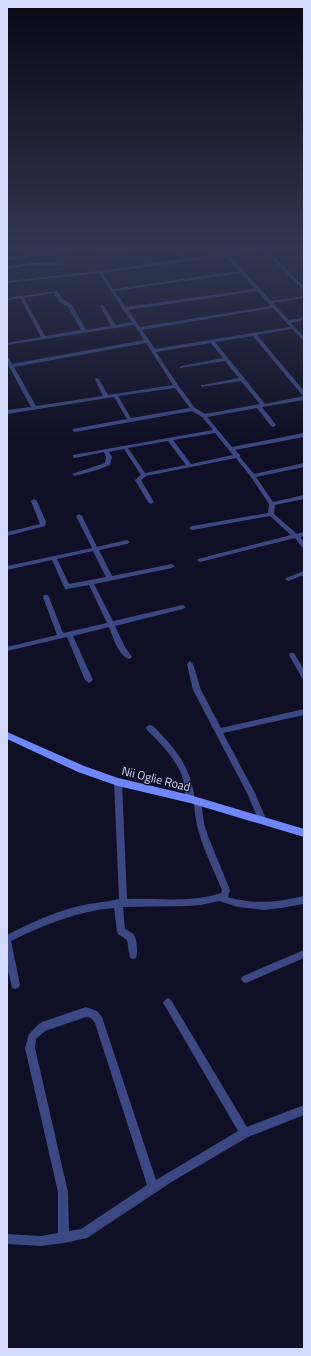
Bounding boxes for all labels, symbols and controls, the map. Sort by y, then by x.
street label: Nii Oglie Road [120,761,192,796]

